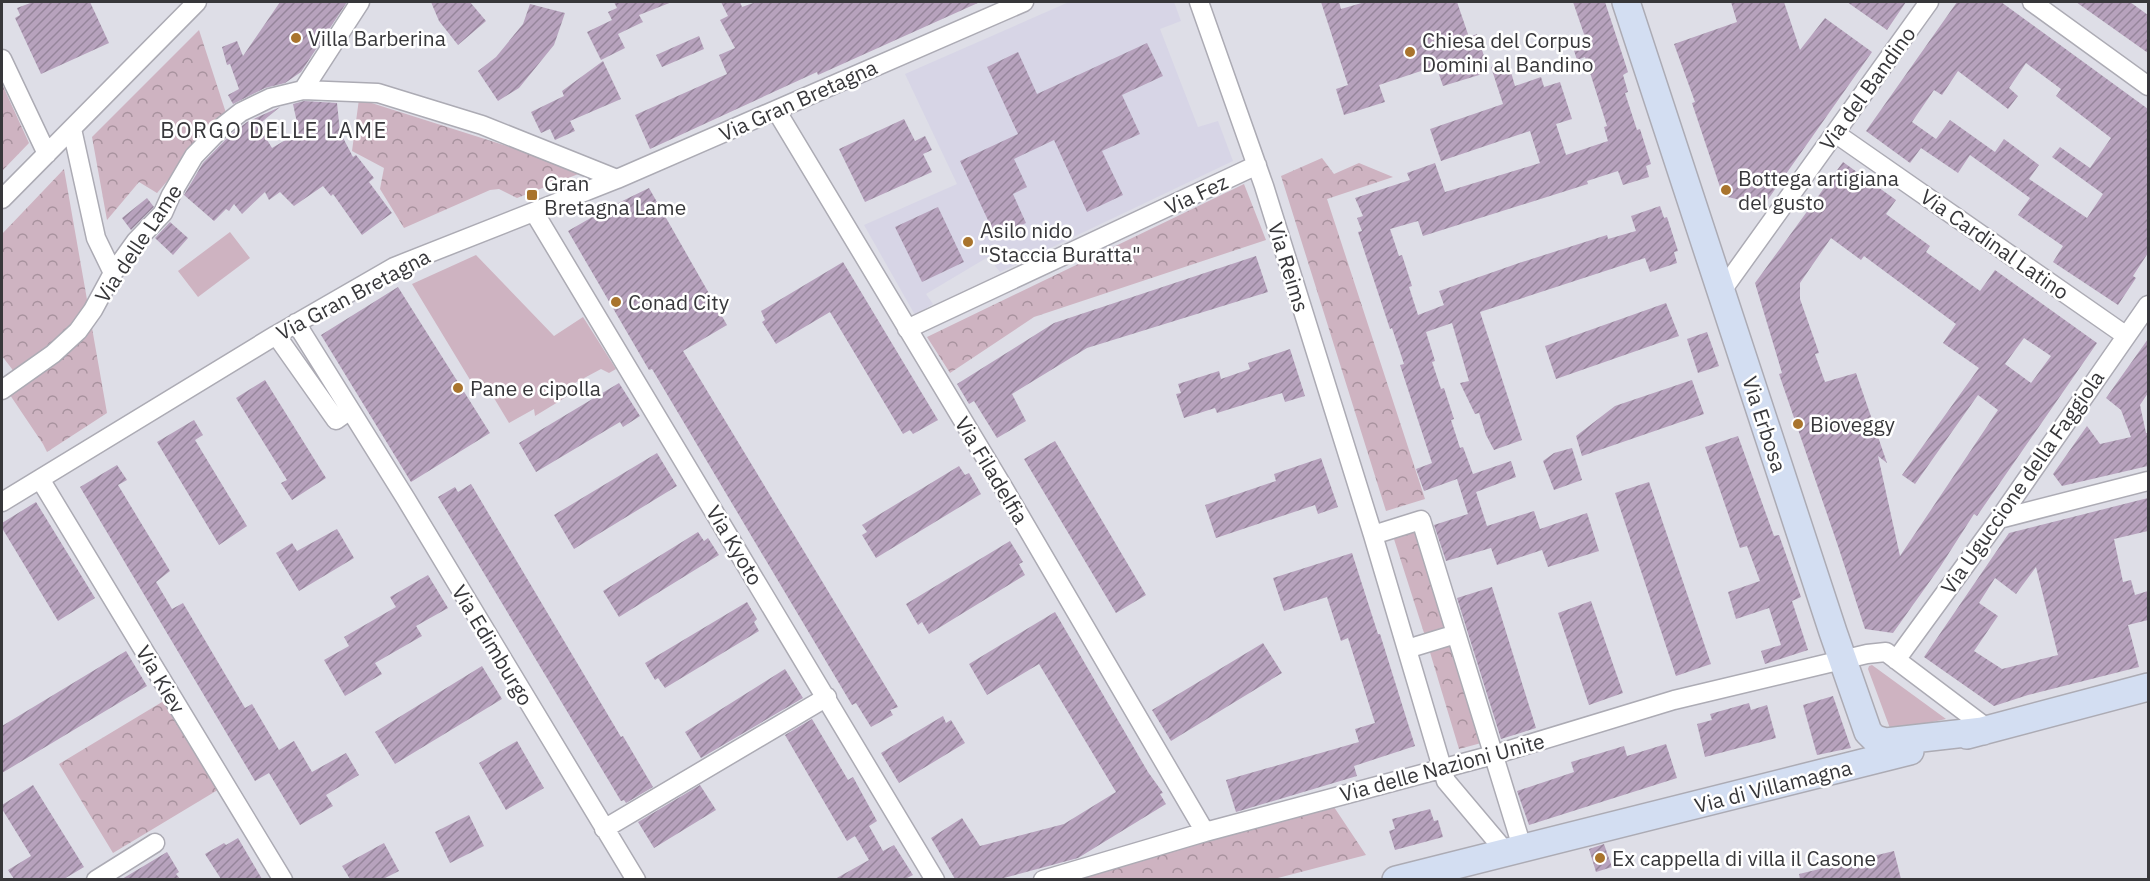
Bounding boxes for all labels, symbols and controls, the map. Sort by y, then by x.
street label: Via del Bandino [1813,20,1921,156]
place label: Villa Barberina [308,24,446,52]
place label: Chiesa del Corpus Domini al Bandino [1422,26,1593,78]
marker: Villa Barberina [289,31,303,45]
marker: Chiesa del Corpus Domini al Bandino [1403,45,1417,59]
street label: Via Gran Bretagna [715,53,881,147]
district label: BORGO DELLE LAME [160,115,388,144]
place label: Bottega artigiana del gusto [1738,164,1899,216]
street label: Via Fez [1160,167,1232,221]
place label: Gran Bretagna Lame [544,169,686,221]
street label: Via delle Lame [88,178,188,308]
street label: Via Cardinal Latino [1915,182,2075,306]
marker: Bottega artigiana del gusto [1719,183,1733,197]
marker: Gran Bretagna Lame [525,188,539,202]
place label: Asilo nido "Staccia Buratta" [980,216,1141,268]
street label: Via Reims [1262,219,1316,315]
marker: Asilo nido "Staccia Buratta" [961,235,975,249]
street label: Via Gran Bretagna [271,242,435,346]
place label: Conad City [628,288,730,316]
marker: Conad City [609,295,623,309]
street label: Via Uguccione della Faggiola [1934,365,2110,599]
street label: Via Erbosa [1736,372,1794,476]
place label: Pane e cipolla [470,374,601,402]
marker: Pane e cipolla [451,381,465,395]
place label: Bioveggy [1810,410,1896,438]
street label: Via Filadelfia [949,411,1035,529]
marker: Bioveggy [1791,417,1805,431]
street label: Via Kyoto [700,500,770,590]
street label: Via Edimburgo [446,579,540,711]
street label: Via Kiev [130,640,192,718]
street label: Via delle Nazioni Unite [1337,726,1547,808]
street label: Via di Villamagna [1692,753,1854,819]
place label: Ex cappella di villa il Casone [1612,844,1876,872]
marker: Ex cappella di villa il Casone [1593,851,1607,865]

